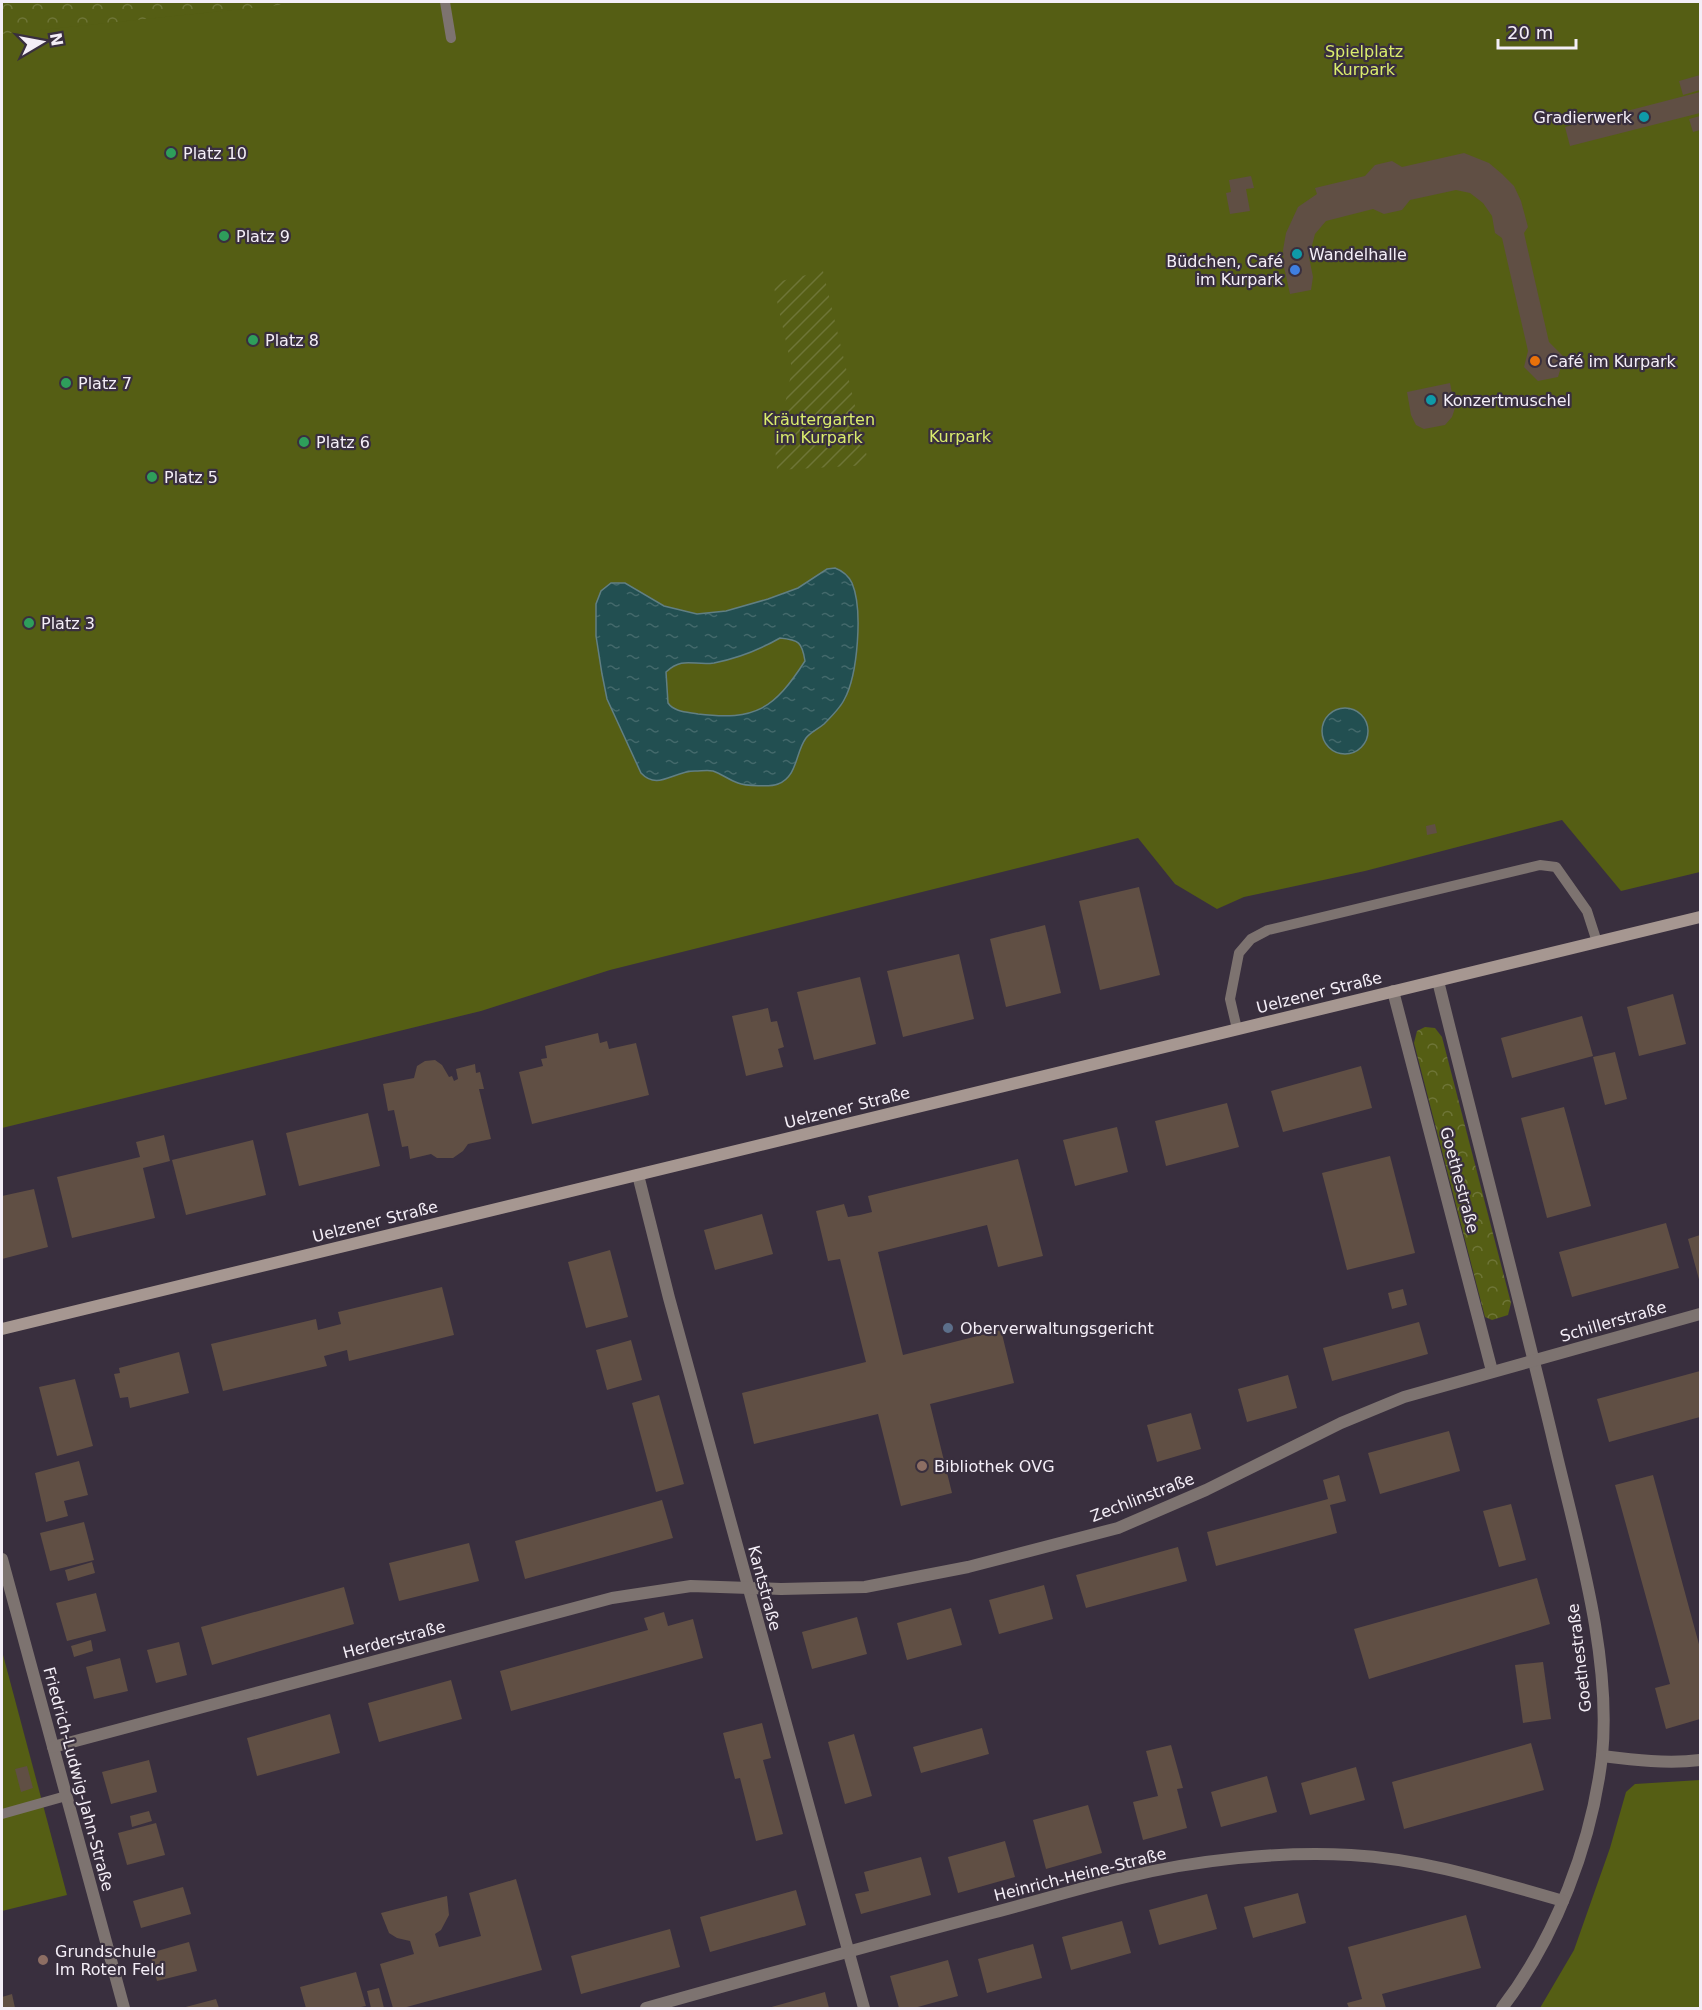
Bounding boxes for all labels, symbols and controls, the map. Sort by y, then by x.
north arrow [12,12,72,72]
scale bar [1498,12,1576,50]
text: 20 m [1507,22,1553,43]
text: N [46,31,67,48]
park label: Spielplatz Kurpark [1325,42,1403,79]
place label: Gradierwerk [1533,108,1633,127]
marker: Gradierwerk [1637,110,1651,124]
place label: Platz 10 [183,144,247,163]
marker: Platz 10 [164,146,178,160]
place label: Platz 9 [236,227,290,246]
marker: Platz 9 [217,229,231,243]
place label: Wandelhalle [1309,245,1407,264]
marker: Wandelhalle [1290,247,1304,261]
place label: Büdchen, Café im Kurpark [1166,252,1284,289]
marker: Büdchen, Café im Kurpark [1288,263,1302,277]
place label: Platz 8 [265,331,319,350]
marker: Platz 8 [246,333,260,347]
place label: Café im Kurpark [1547,352,1677,371]
marker: Café im Kurpark [1528,354,1542,368]
place label: Platz 7 [78,374,132,393]
marker: Platz 7 [59,376,73,390]
place label: Konzertmuschel [1443,391,1571,410]
marker: Konzertmuschel [1424,393,1438,407]
park label: Kräutergarten im Kurpark [763,410,875,447]
park label: Kurpark [929,427,992,446]
place label: Platz 6 [316,433,370,452]
marker: Platz 6 [297,435,311,449]
place label: Platz 5 [164,468,218,487]
marker: Platz 5 [145,470,159,484]
place label: Platz 3 [41,614,95,633]
marker: Platz 3 [22,616,36,630]
street label: Uelzener Straße [1254,968,1384,1017]
street label: Uelzener Straße [782,1083,912,1132]
street label: Goethestraße [1436,1125,1483,1235]
street label: Uelzener Straße [310,1197,440,1246]
street label: Schillerstraße [1558,1297,1669,1346]
place label: Oberverwaltungsgericht [960,1319,1154,1338]
marker: Oberverwaltungsgericht [941,1321,955,1335]
place label: Bibliothek OVG [934,1457,1055,1476]
marker: Bibliothek OVG [915,1459,929,1473]
street label: Zechlinstraße [1088,1469,1197,1526]
street label: Kantstraße [744,1543,785,1633]
street label: Goethestraße [1563,1603,1596,1713]
street label: Herderstraße [341,1617,448,1662]
street label: Friedrich-Ludwig-Jahn-Straße [39,1665,118,1893]
street label: Heinrich-Heine-Straße [992,1844,1168,1905]
place label: Grundschule Im Roten Feld [55,1942,165,1979]
marker: Grundschule Im Roten Feld [36,1953,50,1967]

